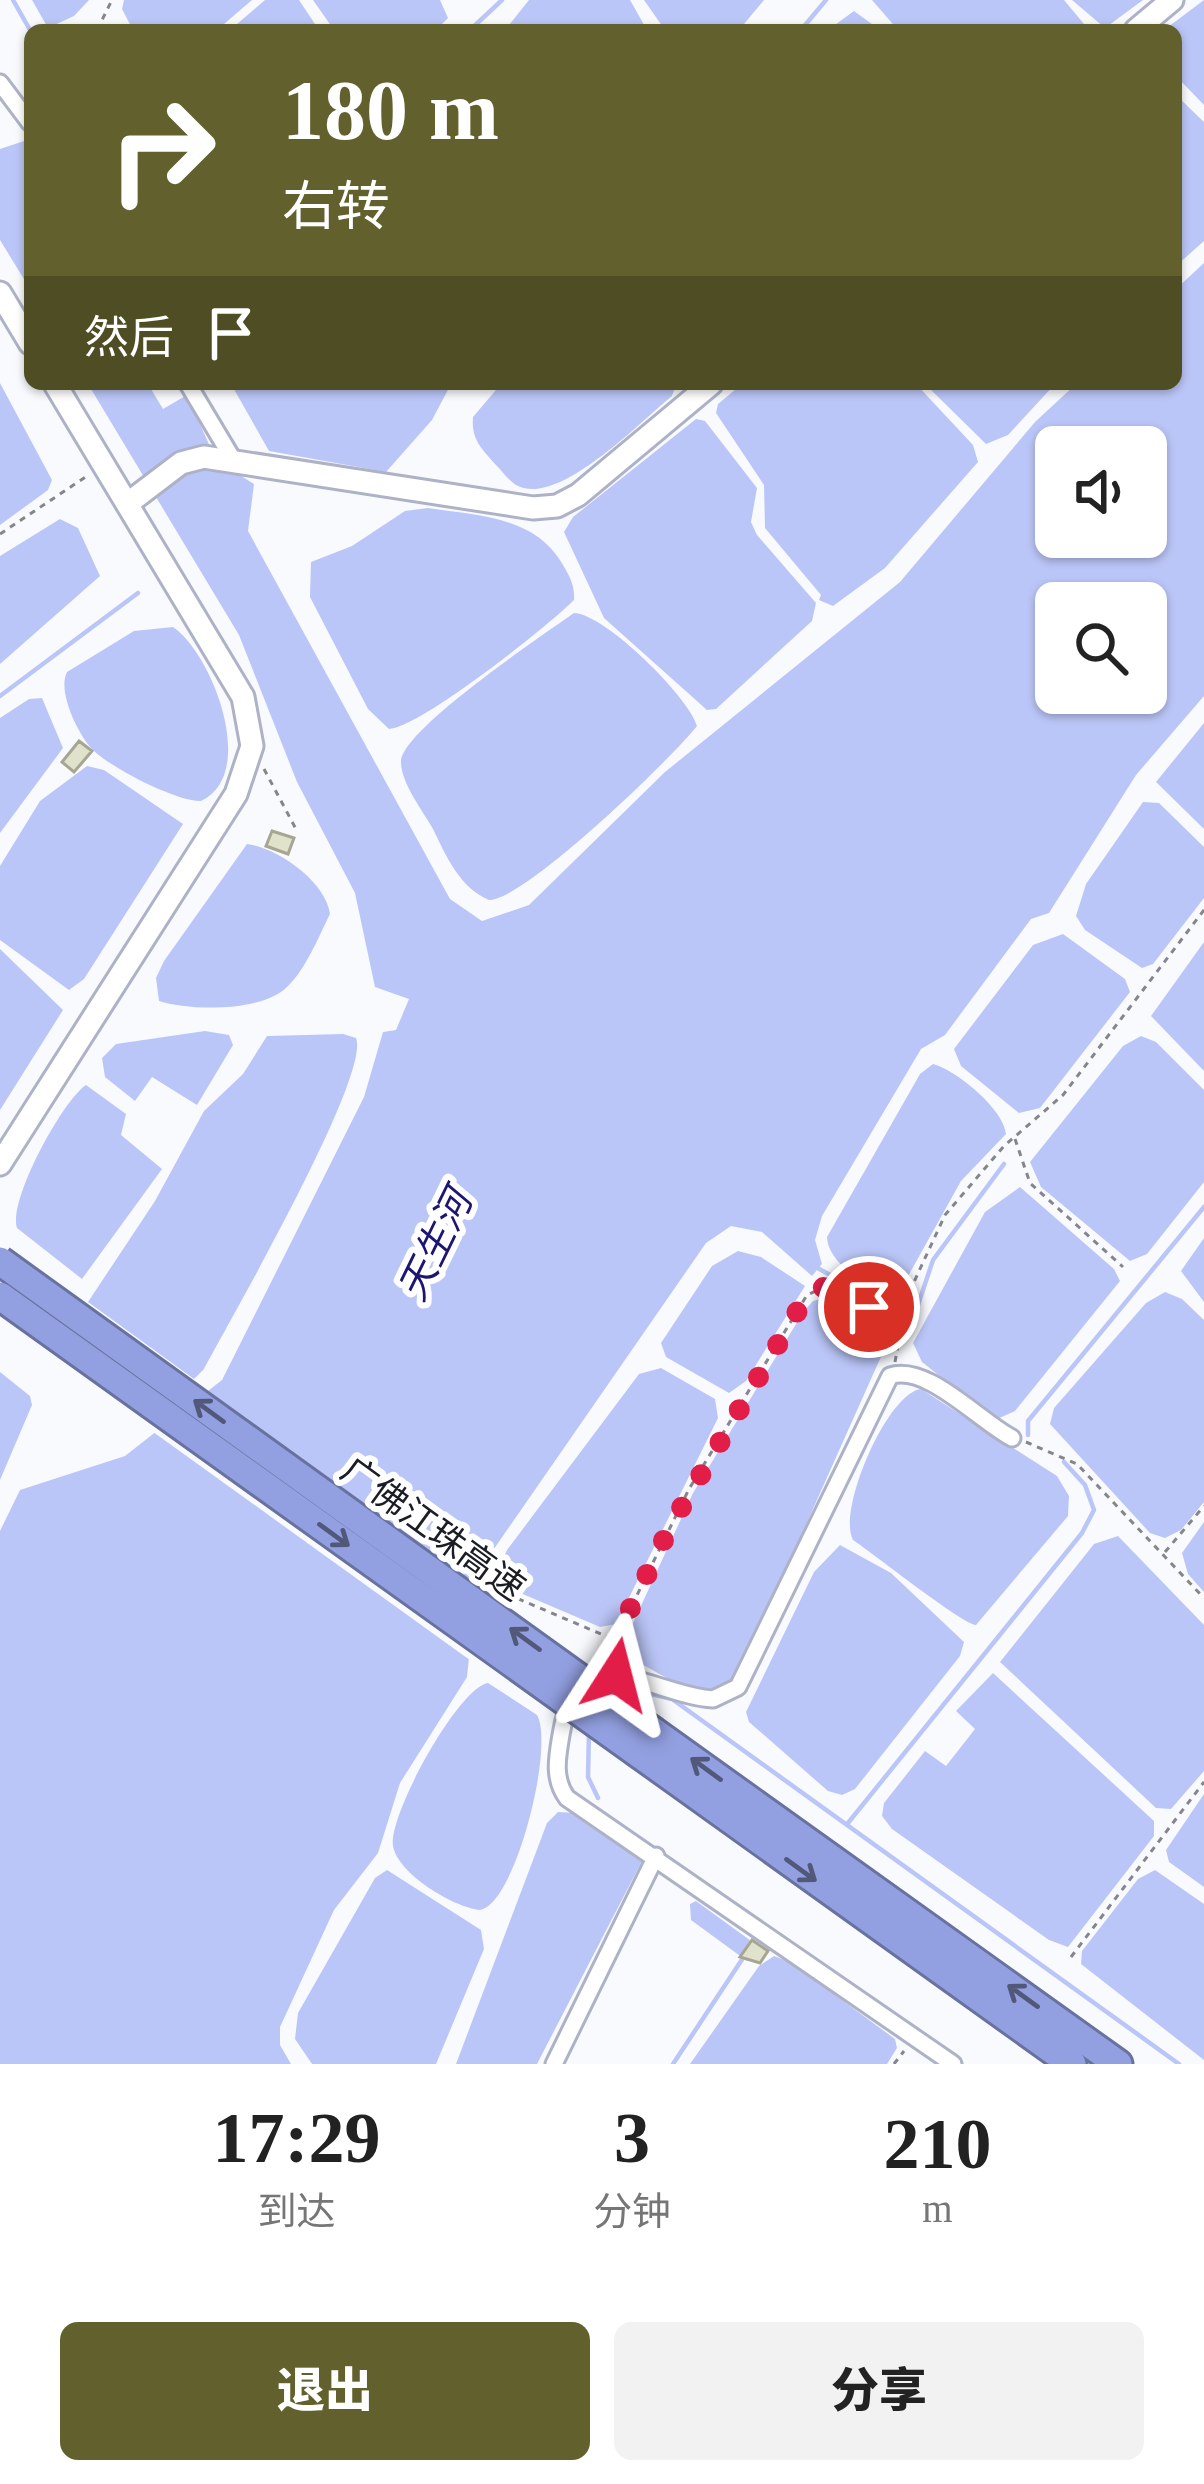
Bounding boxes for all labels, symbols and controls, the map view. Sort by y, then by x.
text: 180 m [282,64,499,157]
icon: right [84,72,240,228]
text: 右转 [282,177,390,237]
icon: arrive [198,300,264,366]
text: 然后 [84,313,174,363]
map controls [1035,426,1167,714]
button: sound [1035,426,1167,558]
button: search [1035,582,1167,714]
water label: 天生河 [390,1177,483,1307]
pin [818,1256,920,1358]
icon: arrive [836,1274,902,1340]
one-way arrow [192,1399,226,1424]
street label: 广佛江珠高速 [334,1449,532,1609]
one-way arrow [317,1522,350,1547]
position arrow [553,1612,679,1738]
one-way arrow [509,1627,542,1652]
one-way arrow [690,1756,723,1781]
one-way arrow [784,1857,818,1882]
one-way arrow [1006,1984,1040,2009]
text: 17:29 [213,2098,380,2178]
text: 3 [614,2098,650,2178]
text: 210 [884,2104,992,2184]
text: m [922,2187,953,2230]
text: 到达 [257,2190,336,2233]
text: 分钟 [593,2190,671,2233]
button: 退出 [60,2322,590,2460]
button: 分享 [614,2322,1144,2460]

